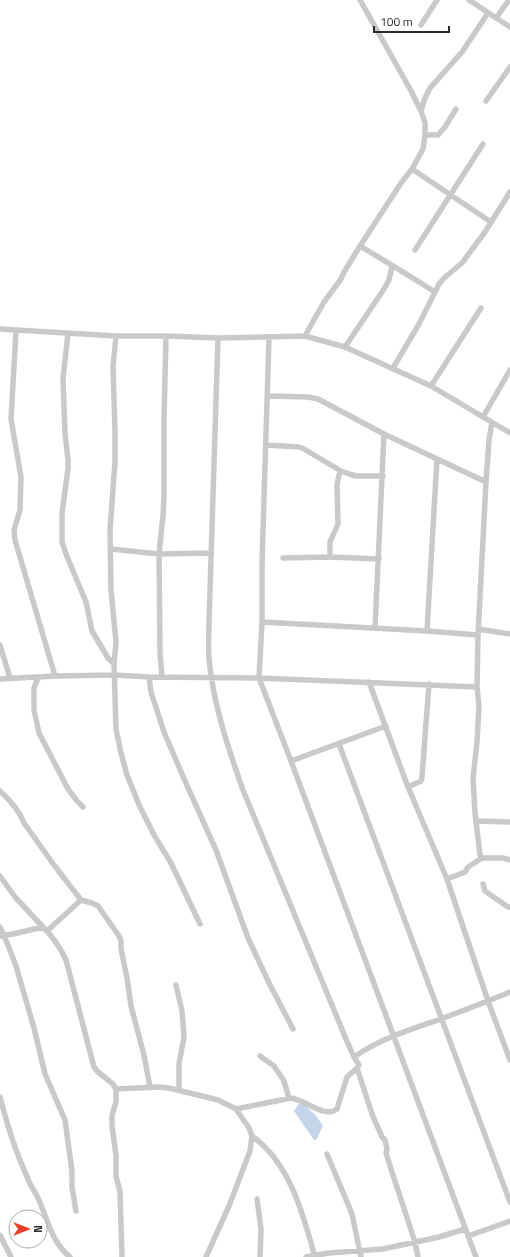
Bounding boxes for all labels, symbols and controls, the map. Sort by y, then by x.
scale bar [374,8,449,34]
text: 100 m [380,12,413,31]
north arrow [8,1209,48,1249]
text: N [30,1225,46,1233]

